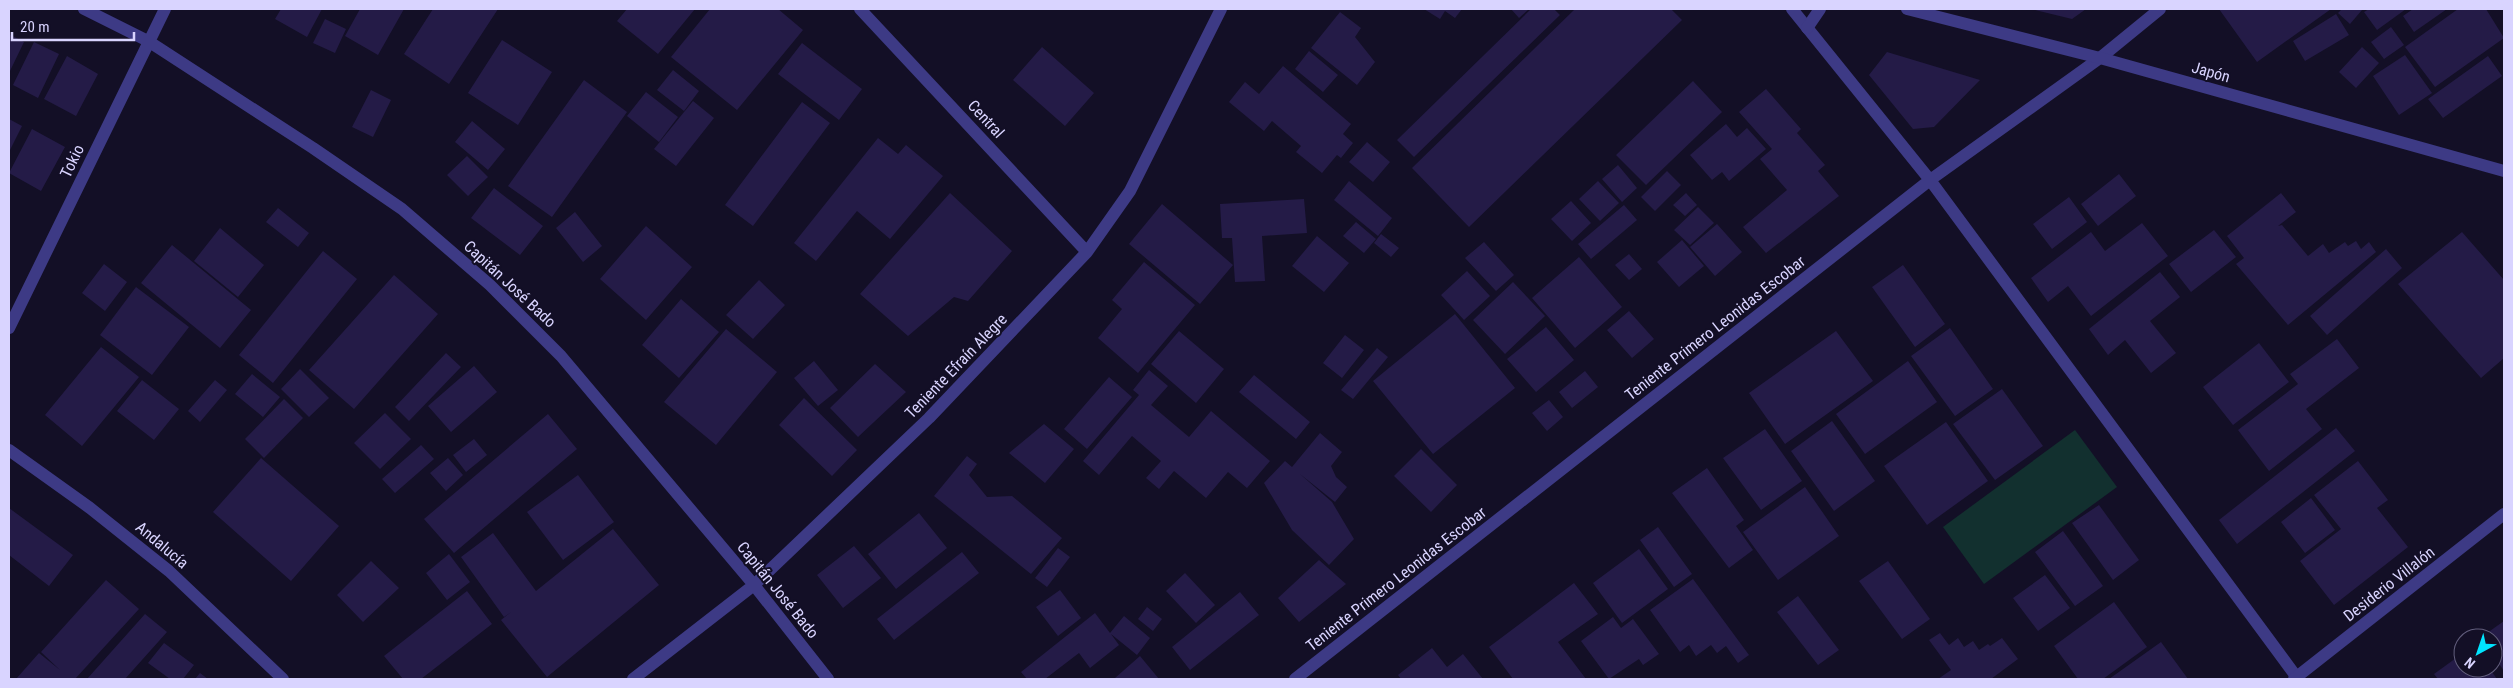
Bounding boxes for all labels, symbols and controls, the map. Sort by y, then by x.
scale bar [12,10,135,42]
text: 20 m [20,18,50,36]
street label: Japón [2190,57,2232,87]
street label: Central [964,96,1008,142]
street label: Tokio [56,141,88,181]
street label: Capitán José Bado [460,237,560,331]
street label: Teniente Primero Leonidas Escobar [1621,252,1809,404]
street label: Teniente Efraín Alegre [901,310,1011,422]
street label: Teniente Primero Leonidas Escobar [1302,503,1490,655]
street label: Andalucía [132,518,192,572]
street label: Capitán José Bado [733,538,823,642]
street label: Desiderio Villalón [2340,543,2438,625]
north arrow [2453,628,2503,678]
text: N [2461,654,2478,672]

